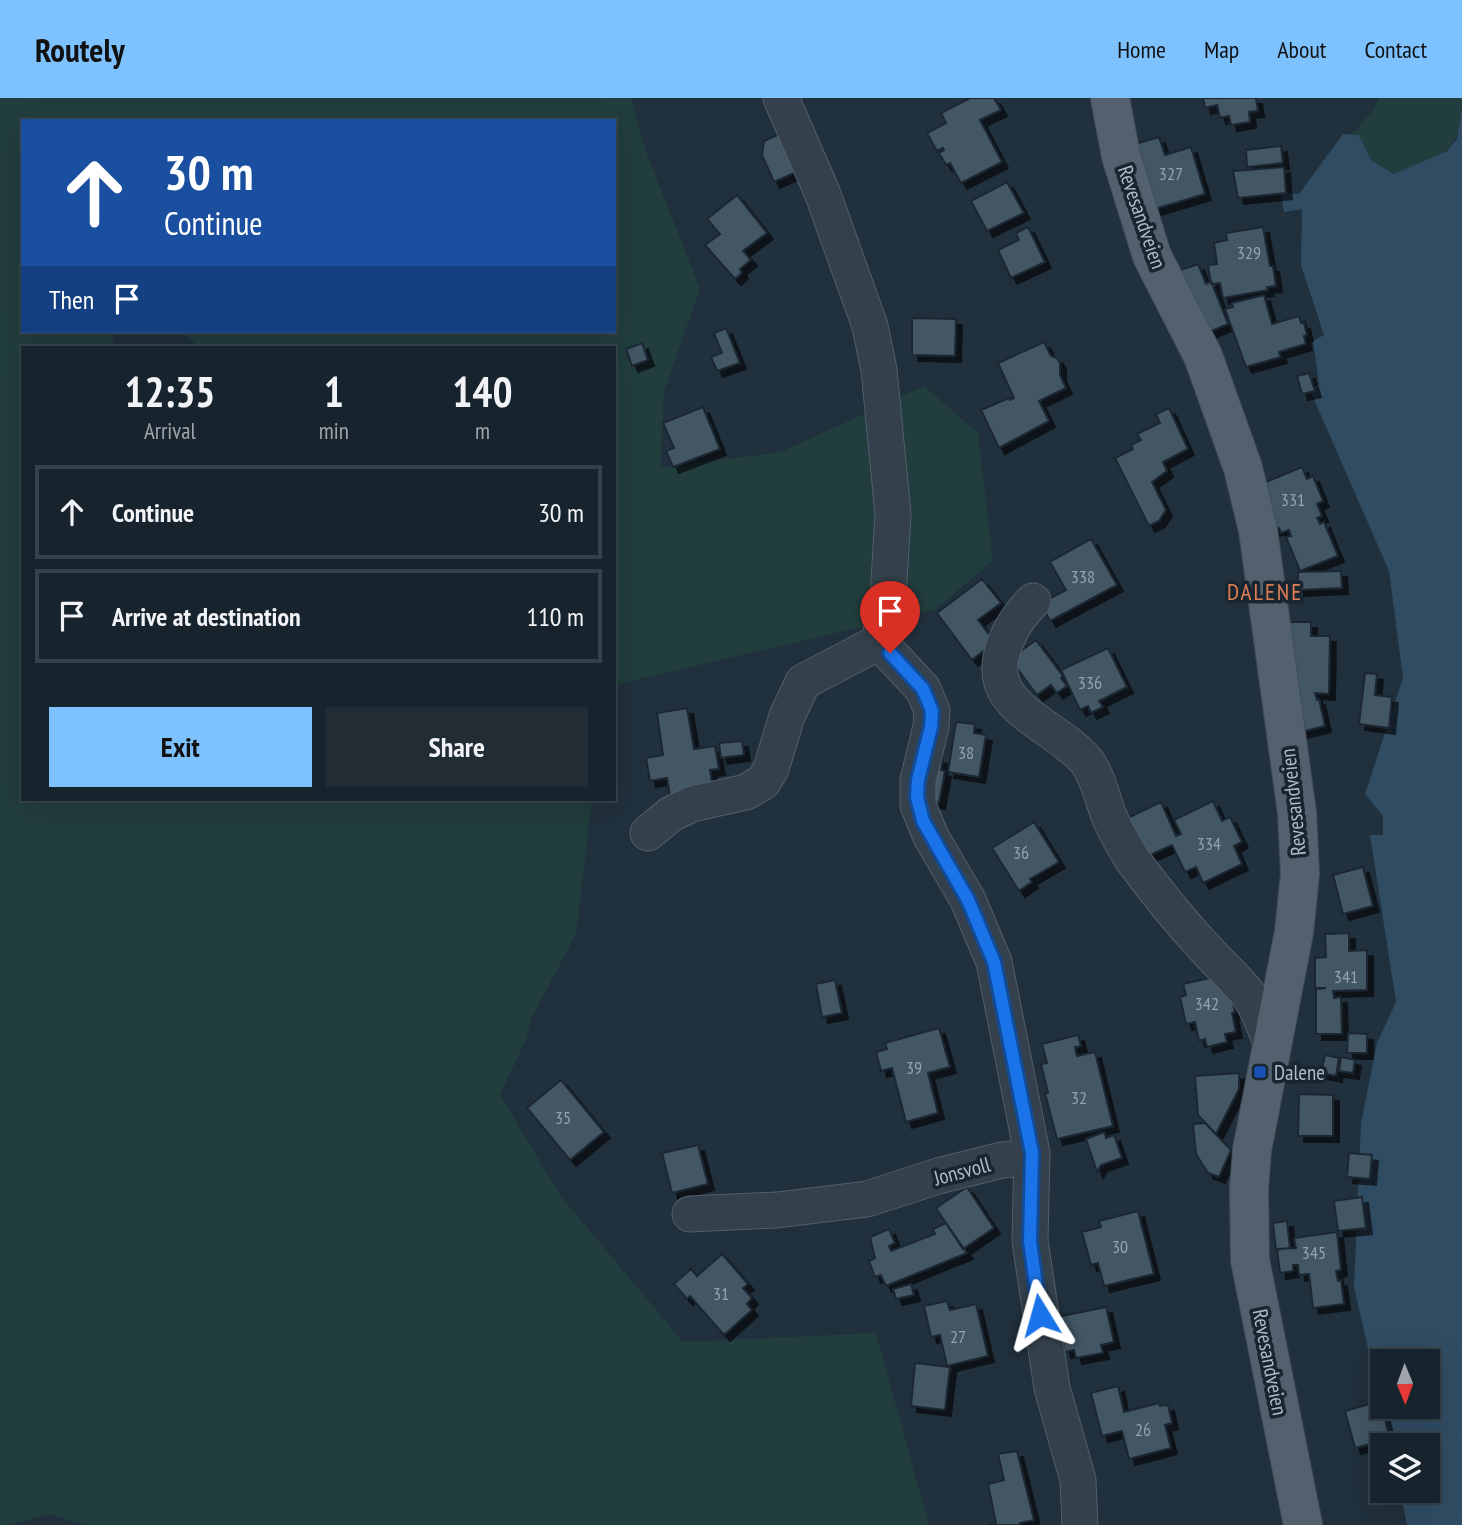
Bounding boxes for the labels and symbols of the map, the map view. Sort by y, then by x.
street label: Revesandveien [1112,162,1172,272]
house number: 327 [1159,162,1183,185]
house number: 329 [1237,241,1261,264]
house number: 331 [1281,488,1305,511]
house number: 338 [1071,565,1095,588]
district label: DALENE [1227,577,1303,606]
pin [860,581,920,653]
house number: 336 [1078,671,1102,694]
house number: 38 [958,741,974,764]
street label: Revesandveien [1274,747,1312,857]
house number: 334 [1197,832,1221,855]
house number: 36 [1013,841,1029,864]
house number: 341 [1334,965,1358,988]
house number: 342 [1195,992,1219,1015]
house number: 39 [906,1056,922,1079]
place label: Dalene [1274,1059,1325,1086]
marker: Dalene [1252,1064,1268,1080]
house number: 32 [1071,1086,1087,1109]
house number: 35 [555,1106,571,1129]
street label: Jonsvoll [930,1150,993,1192]
house number: 30 [1112,1235,1128,1258]
house number: 345 [1302,1241,1326,1264]
position arrow [1003,1278,1077,1352]
house number: 31 [713,1282,729,1305]
street label: Revesandveien [1246,1307,1294,1417]
house number: 27 [950,1325,966,1348]
north arrow [1370,1349,1440,1419]
house number: 26 [1135,1418,1151,1441]

